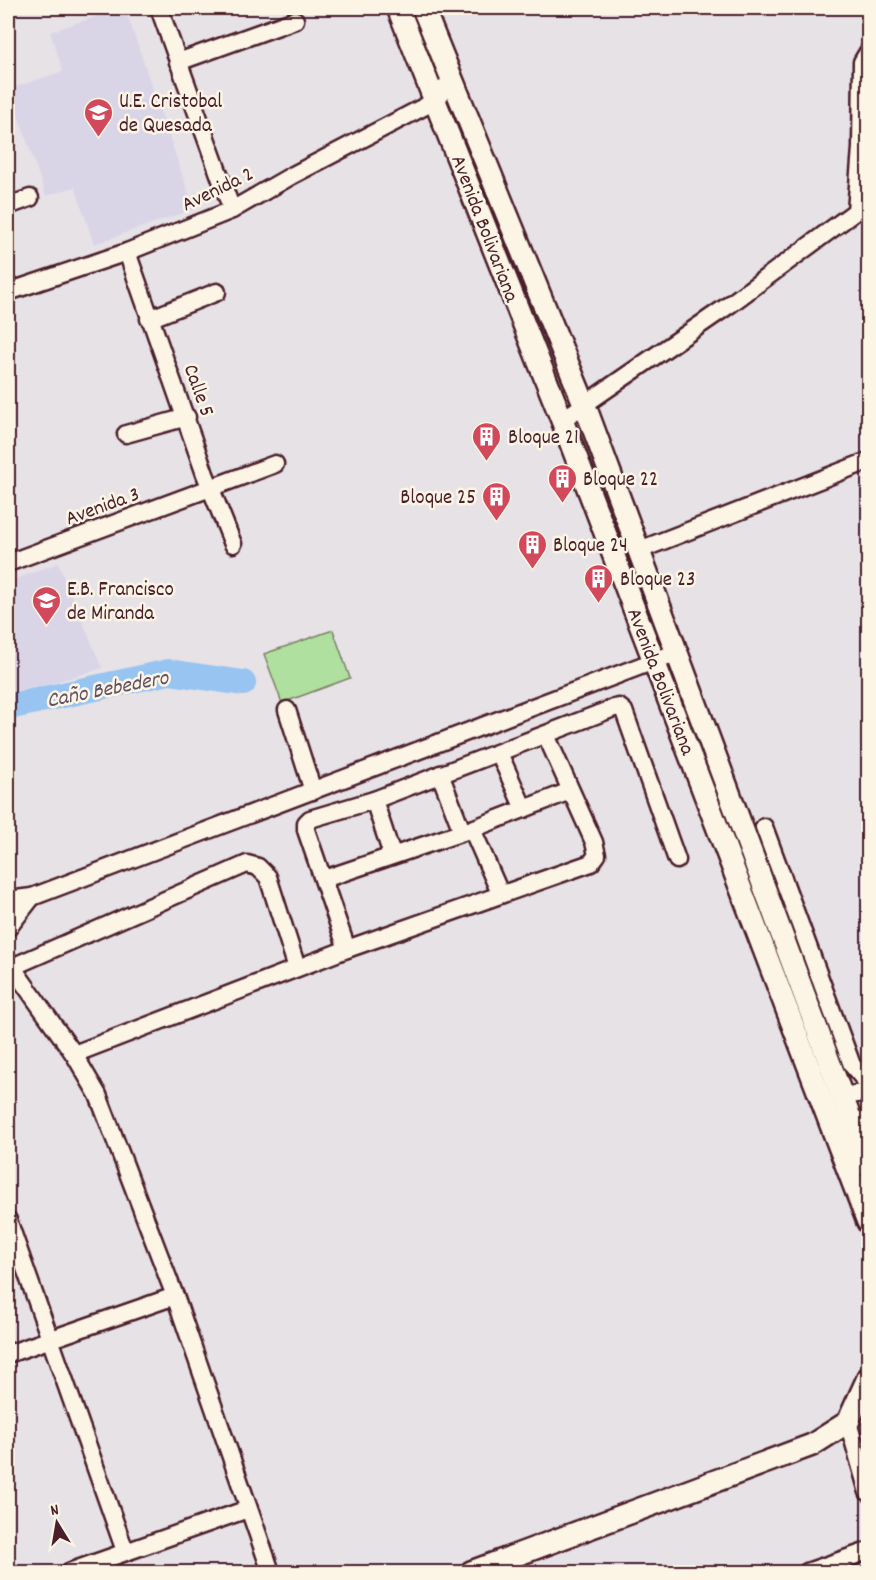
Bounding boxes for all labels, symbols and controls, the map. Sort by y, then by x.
place label: U.E. Cristobal de Quesada [119,88,222,142]
school or university icon: U.E. Cristobal de Quesada [82,96,114,138]
street label: Avenida Bolivariana [441,151,525,308]
street label: Avenida 2 [177,160,259,221]
street label: Calle 5 [174,361,221,422]
building icon: Bloque 21 [471,420,503,462]
place label: Bloque 21 [508,424,579,454]
building icon: Bloque 22 [546,462,578,504]
place label: Bloque 22 [583,466,658,496]
building icon: Bloque 25 [481,480,513,522]
street label: Avenida 3 [62,481,144,535]
place label: Bloque 25 [400,484,476,514]
building icon: Bloque 24 [516,528,548,570]
place label: Bloque 24 [553,532,628,562]
building icon: Bloque 23 [583,562,615,604]
place label: Bloque 23 [620,566,695,596]
place label: E.B. Francisco de Miranda [67,576,174,630]
school or university icon: E.B. Francisco de Miranda [30,584,62,626]
street label: Avenida Bolivariana [617,604,701,761]
water label: Caño Bebedero [44,663,172,717]
north arrow [27,1493,87,1553]
text: N [49,1499,61,1523]

